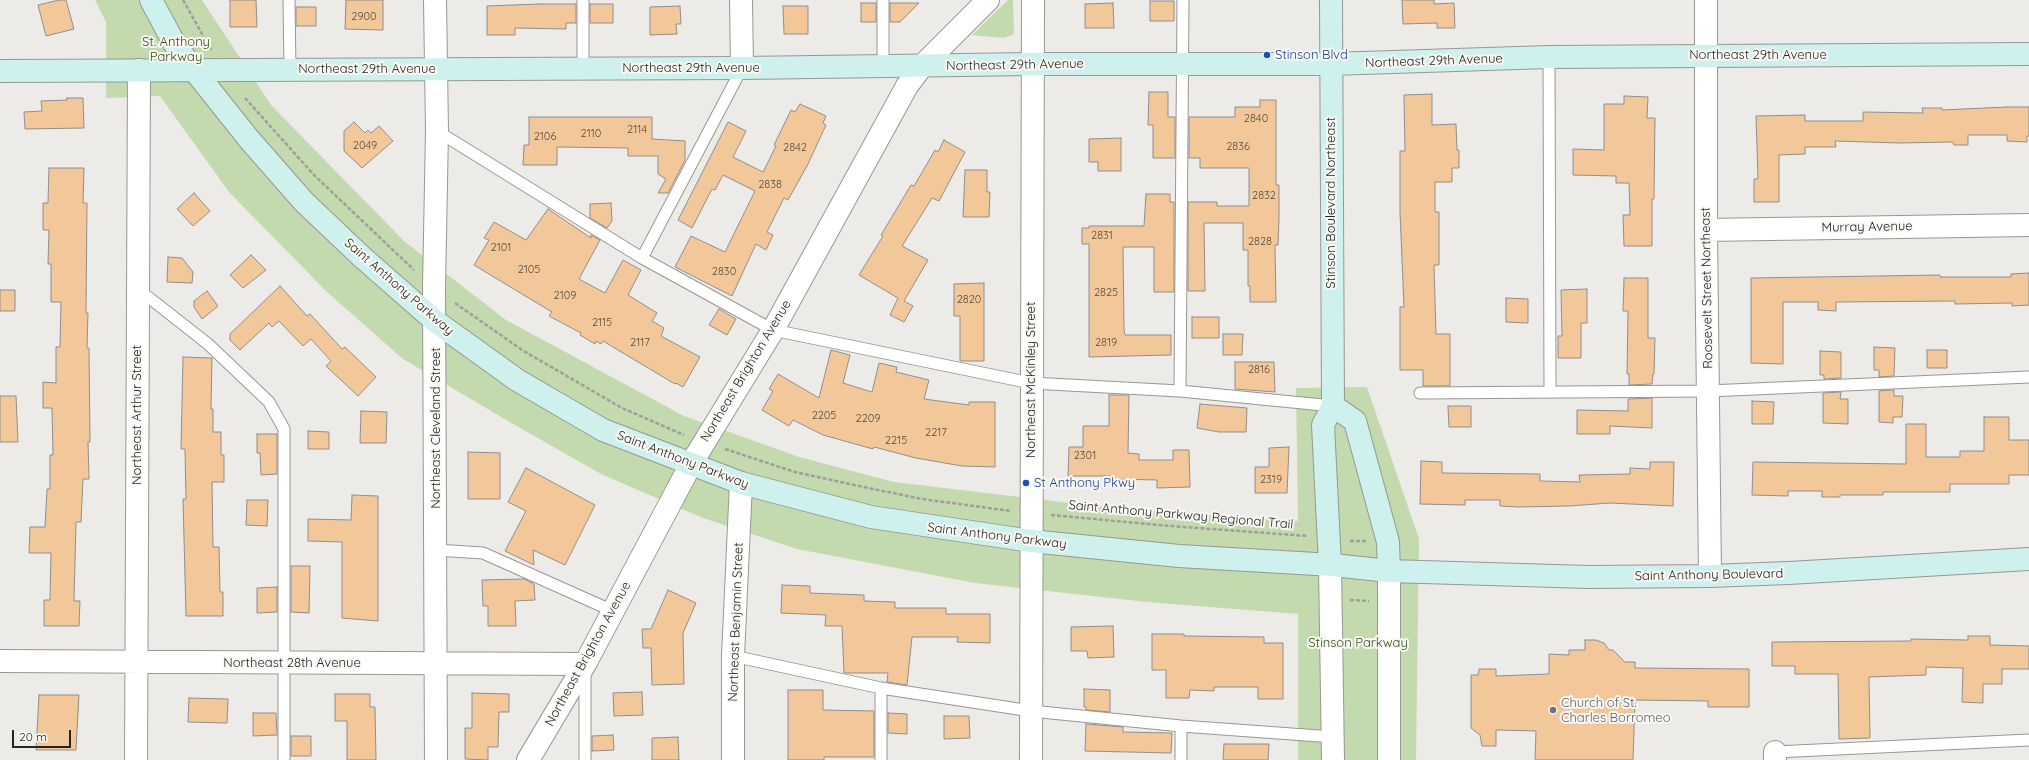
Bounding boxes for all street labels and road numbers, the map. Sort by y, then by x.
street label: Northeast 29th Avenue [1689,47,1827,63]
street label: Northeast 29th Avenue [1365,51,1503,71]
street label: Northeast 29th Avenue [946,56,1084,74]
street label: Northeast 29th Avenue [622,60,760,76]
street label: Northeast 29th Avenue [298,61,436,77]
street label: Stinson Boulevard Northeast [1323,117,1339,289]
street label: Roosevelt Street Northeast [1698,207,1716,369]
street label: Murray Avenue [1821,218,1913,236]
street label: Saint Anthony Parkway [341,235,457,339]
street label: Northeast Brighton Avenue [697,297,795,445]
street label: Northeast McKinley Street [1023,302,1039,458]
street label: Northeast Arthur Street [129,345,145,485]
street label: Northeast Cleveland Street [428,347,444,509]
street label: Saint Anthony Parkway [615,428,751,492]
street label: Saint Anthony Parkway Regional Trail [1068,497,1294,533]
street label: Saint Anthony Parkway [927,520,1067,552]
street label: Northeast Benjamin Street [725,542,747,702]
street label: Saint Anthony Boulevard [1635,566,1783,584]
street label: Northeast Brighton Avenue [542,579,634,729]
street label: Northeast 28th Avenue [223,655,361,671]

